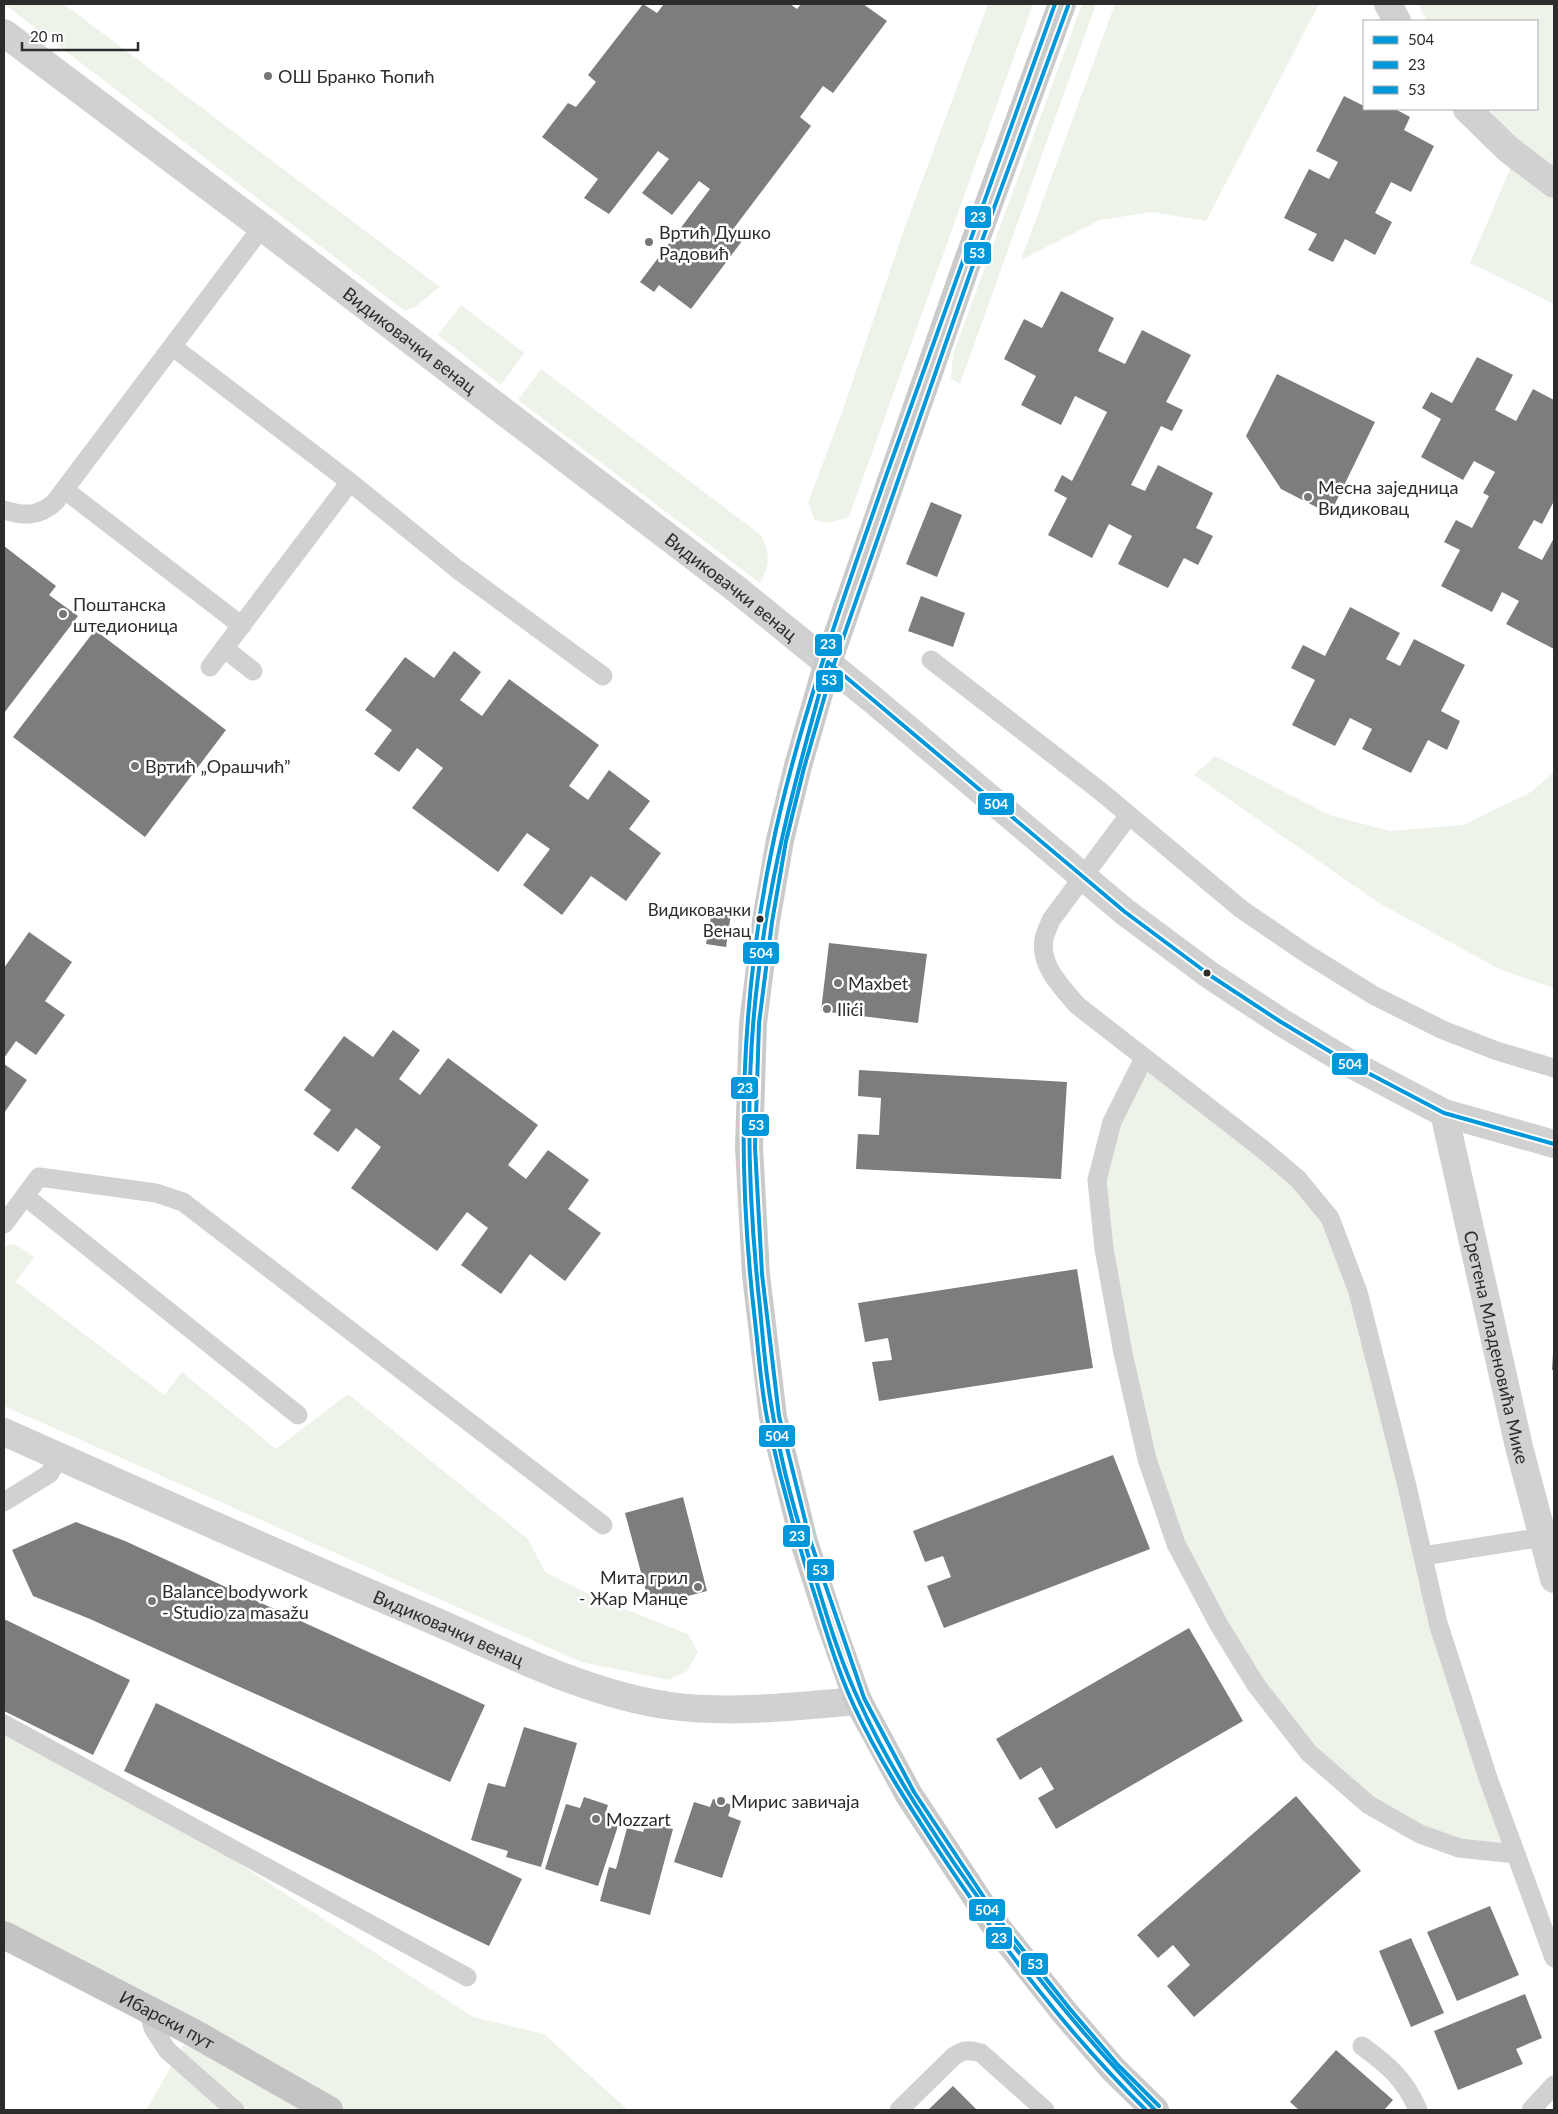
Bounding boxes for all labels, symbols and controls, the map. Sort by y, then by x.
scale bar [22,20,139,52]
legend [1363,20,1538,110]
text: 20 m [30,27,64,45]
text: 504 [1408,30,1434,48]
text: 23 [1408,55,1425,73]
place label: ОШ Бранко Ћопић [278,65,435,87]
marker: ОШ Бранко Ћопић [262,70,274,82]
text: 53 [1408,80,1425,98]
line badge: 23 [964,205,992,229]
text: 23 [970,208,986,225]
place label: Вртић Душко Радовић [659,221,771,264]
marker: Вртић Душко Радовић [643,236,655,248]
line badge: 53 [963,241,992,265]
text: 53 [969,244,985,261]
street label: Видиковачки венац [339,282,481,398]
place label: Месна заједница Видиковац [1318,476,1458,519]
marker: Месна заједница Видиковац [1302,491,1314,503]
street label: Видиковачки венац [661,528,802,645]
place label: Поштанска штедионица [73,593,178,636]
marker: Поштанска штедионица [57,608,69,620]
line badge: 23 [814,633,843,657]
text: 23 [820,635,836,652]
line badge: 53 [815,669,844,693]
text: 53 [821,671,837,688]
place label: Вртић „Орашчић” [145,755,291,777]
marker: Вртић „Орашчић” [129,760,141,772]
line badge: 504 [977,792,1015,816]
text: 504 [984,795,1008,812]
place label: Видиковачки Венац [648,899,751,941]
marker: Видиковачки Венац [755,914,765,924]
line badge: 504 [742,941,780,965]
text: 504 [749,944,773,961]
unlabelled marker [1202,968,1212,978]
place label: Maxbet [848,972,909,994]
marker: Maxbet [832,977,844,989]
place label: Ilići [837,998,863,1020]
marker: Ilići [821,1003,833,1015]
line badge: 504 [1331,1052,1369,1076]
text: 504 [1338,1055,1362,1072]
line badge: 23 [730,1076,759,1100]
text: 23 [737,1079,753,1096]
line badge: 53 [741,1113,770,1137]
text: 53 [748,1116,764,1133]
street label: Сретена Младеновића Мике [1460,1228,1534,1466]
line badge: 504 [758,1424,796,1448]
text: 504 [765,1427,789,1444]
line badge: 23 [782,1524,811,1548]
text: 23 [789,1527,805,1544]
line badge: 53 [806,1558,835,1582]
text: 53 [812,1561,828,1578]
place label: Мита грил - Жар Манце [579,1566,688,1609]
place label: Balance bodywork - Studio za masažu [162,1580,309,1623]
marker: Мита грил - Жар Манце [692,1581,704,1593]
street label: Видиковачки венац [370,1585,528,1671]
marker: Balance bodywork - Studio za masažu [146,1595,158,1607]
place label: Мирис завичаја [731,1790,859,1812]
marker: Мирис завичаја [715,1795,727,1807]
place label: Mozzart [606,1808,671,1830]
marker: Mozzart [590,1813,602,1825]
line badge: 504 [968,1898,1006,1922]
text: 504 [975,1901,999,1918]
line badge: 23 [985,1926,1013,1950]
text: 23 [991,1929,1007,1946]
line badge: 53 [1020,1952,1049,1976]
text: 53 [1027,1955,1043,1972]
street label: Ибарски пут [116,1986,219,2054]

